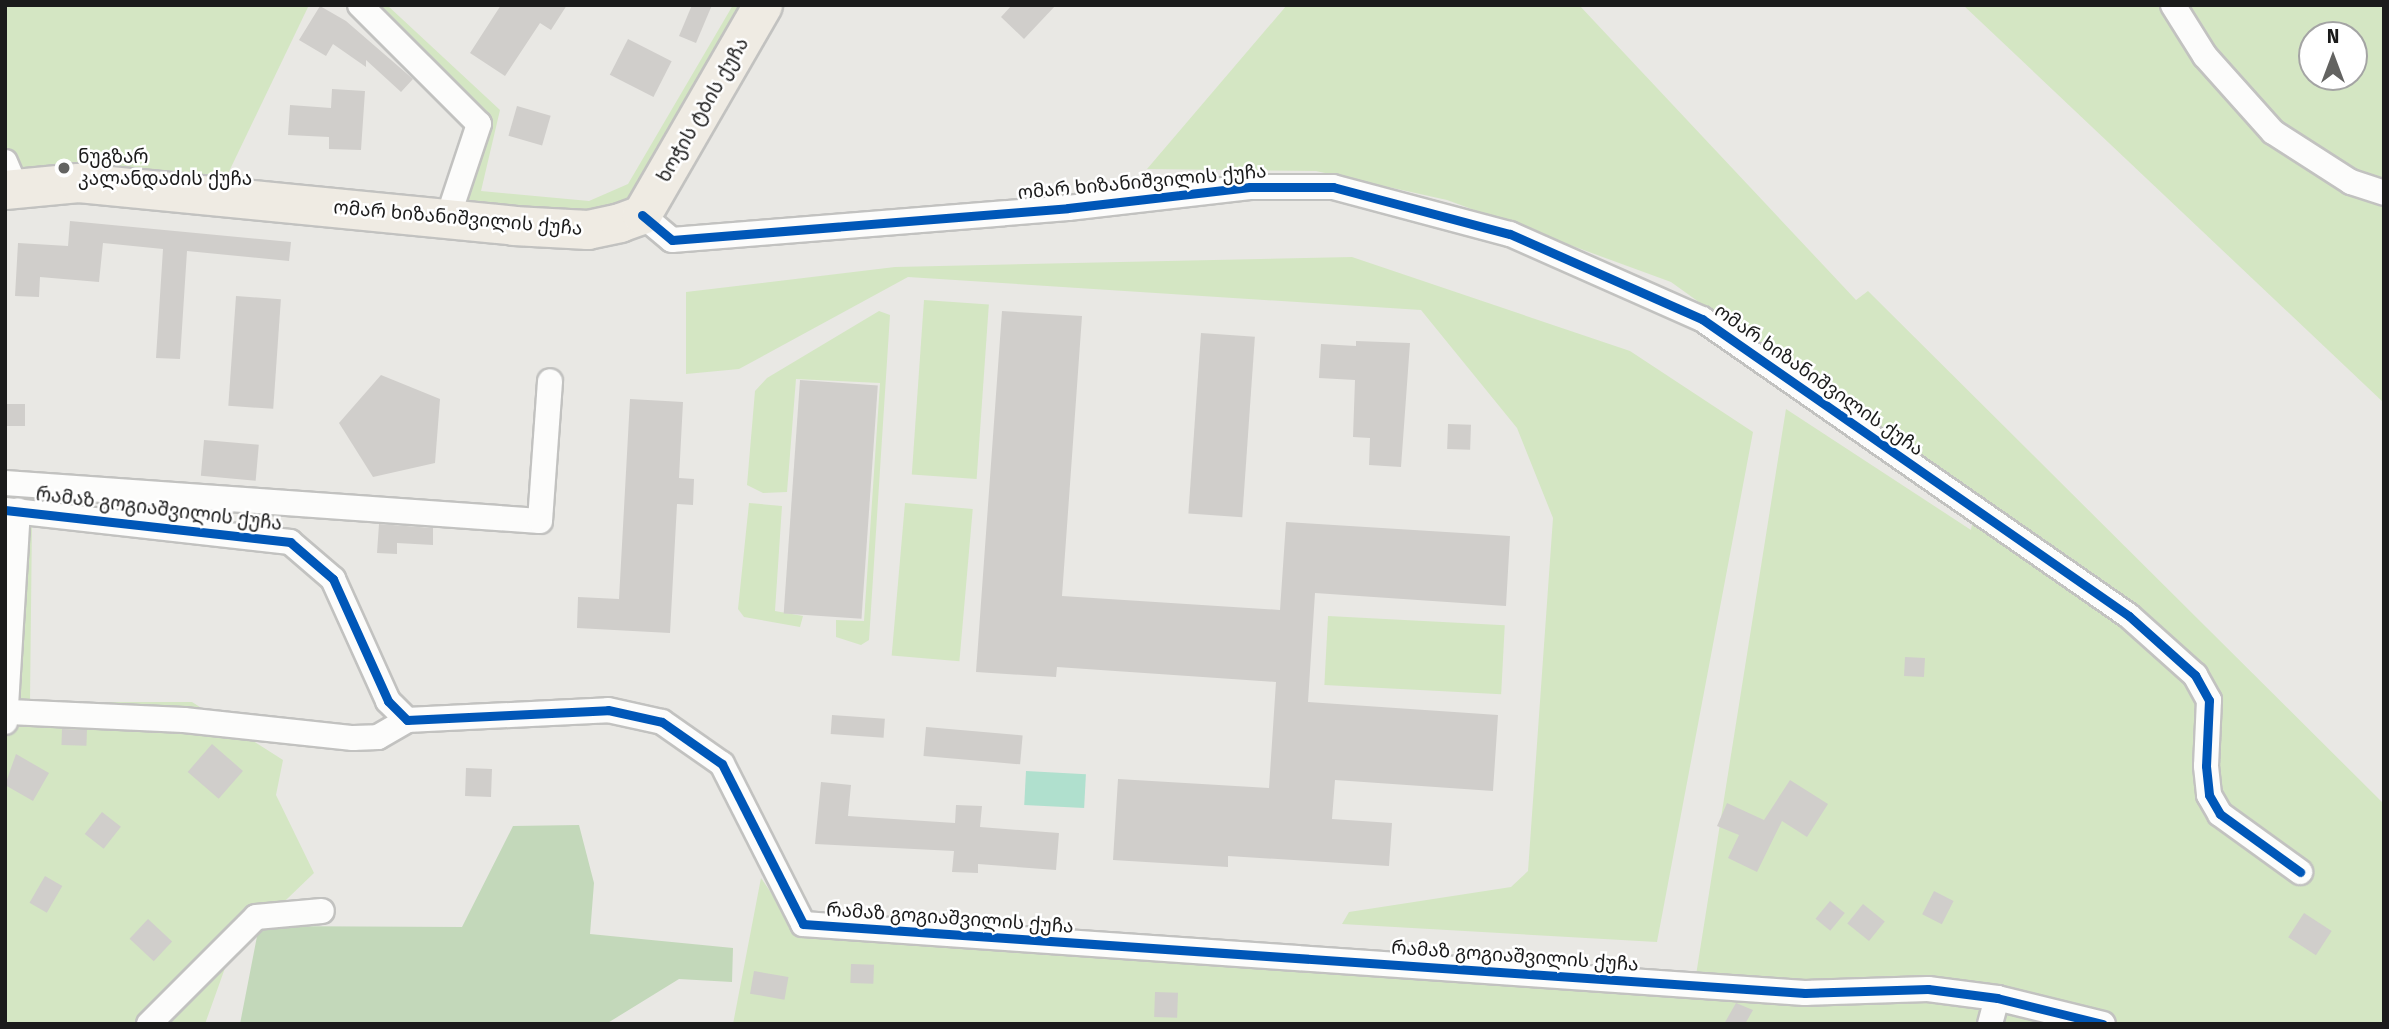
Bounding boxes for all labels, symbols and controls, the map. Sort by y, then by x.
north arrow [2298,21,2368,91]
text: N [2327,25,2339,48]
street label: ხოჭის ტბის ქუჩა [652,34,754,186]
place label: ნუგზარ კალანდაძის ქუჩა [78,146,252,190]
marker: ნუგზარ კალანდაძის ქუჩა [56,160,72,176]
street label: ომარ ხიზანიშვილის ქუჩა [1017,160,1267,204]
street label: ომარ ხიზანიშვილის ქუჩა [333,196,583,240]
street label: ომარ ხიზანიშვილის ქუჩა [1710,299,1928,461]
street label: რამაზ გოგიაშვილის ქუჩა [35,483,283,535]
street label: რამაზ გოგიაშვილის ქუჩა [826,898,1074,938]
street label: რამაზ გოგიაშვილის ქუჩა [1391,936,1639,976]

